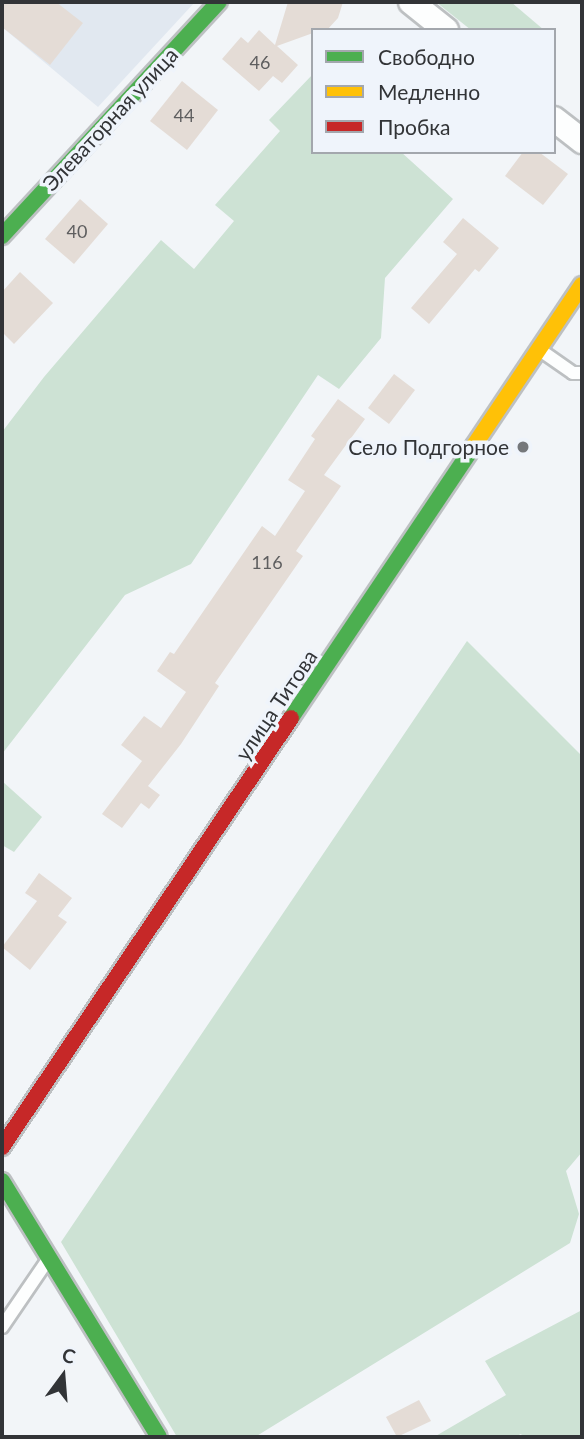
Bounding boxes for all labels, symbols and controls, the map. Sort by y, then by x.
legend [311,28,556,154]
street label: Элеваторная улица [37,42,183,196]
text: Свободно [378,44,475,69]
house number: 46 [250,51,270,73]
text: Медленно [378,79,480,104]
house number: 44 [174,104,194,126]
text: Пробка [378,114,451,139]
house number: 40 [67,220,87,242]
place label: Село Подгорное [348,434,509,460]
marker: Село Подгорное [515,439,531,455]
house number: 116 [251,551,283,573]
street label: улица Титова [230,645,322,765]
north arrow [28,1341,98,1411]
text: С [60,1343,78,1368]

